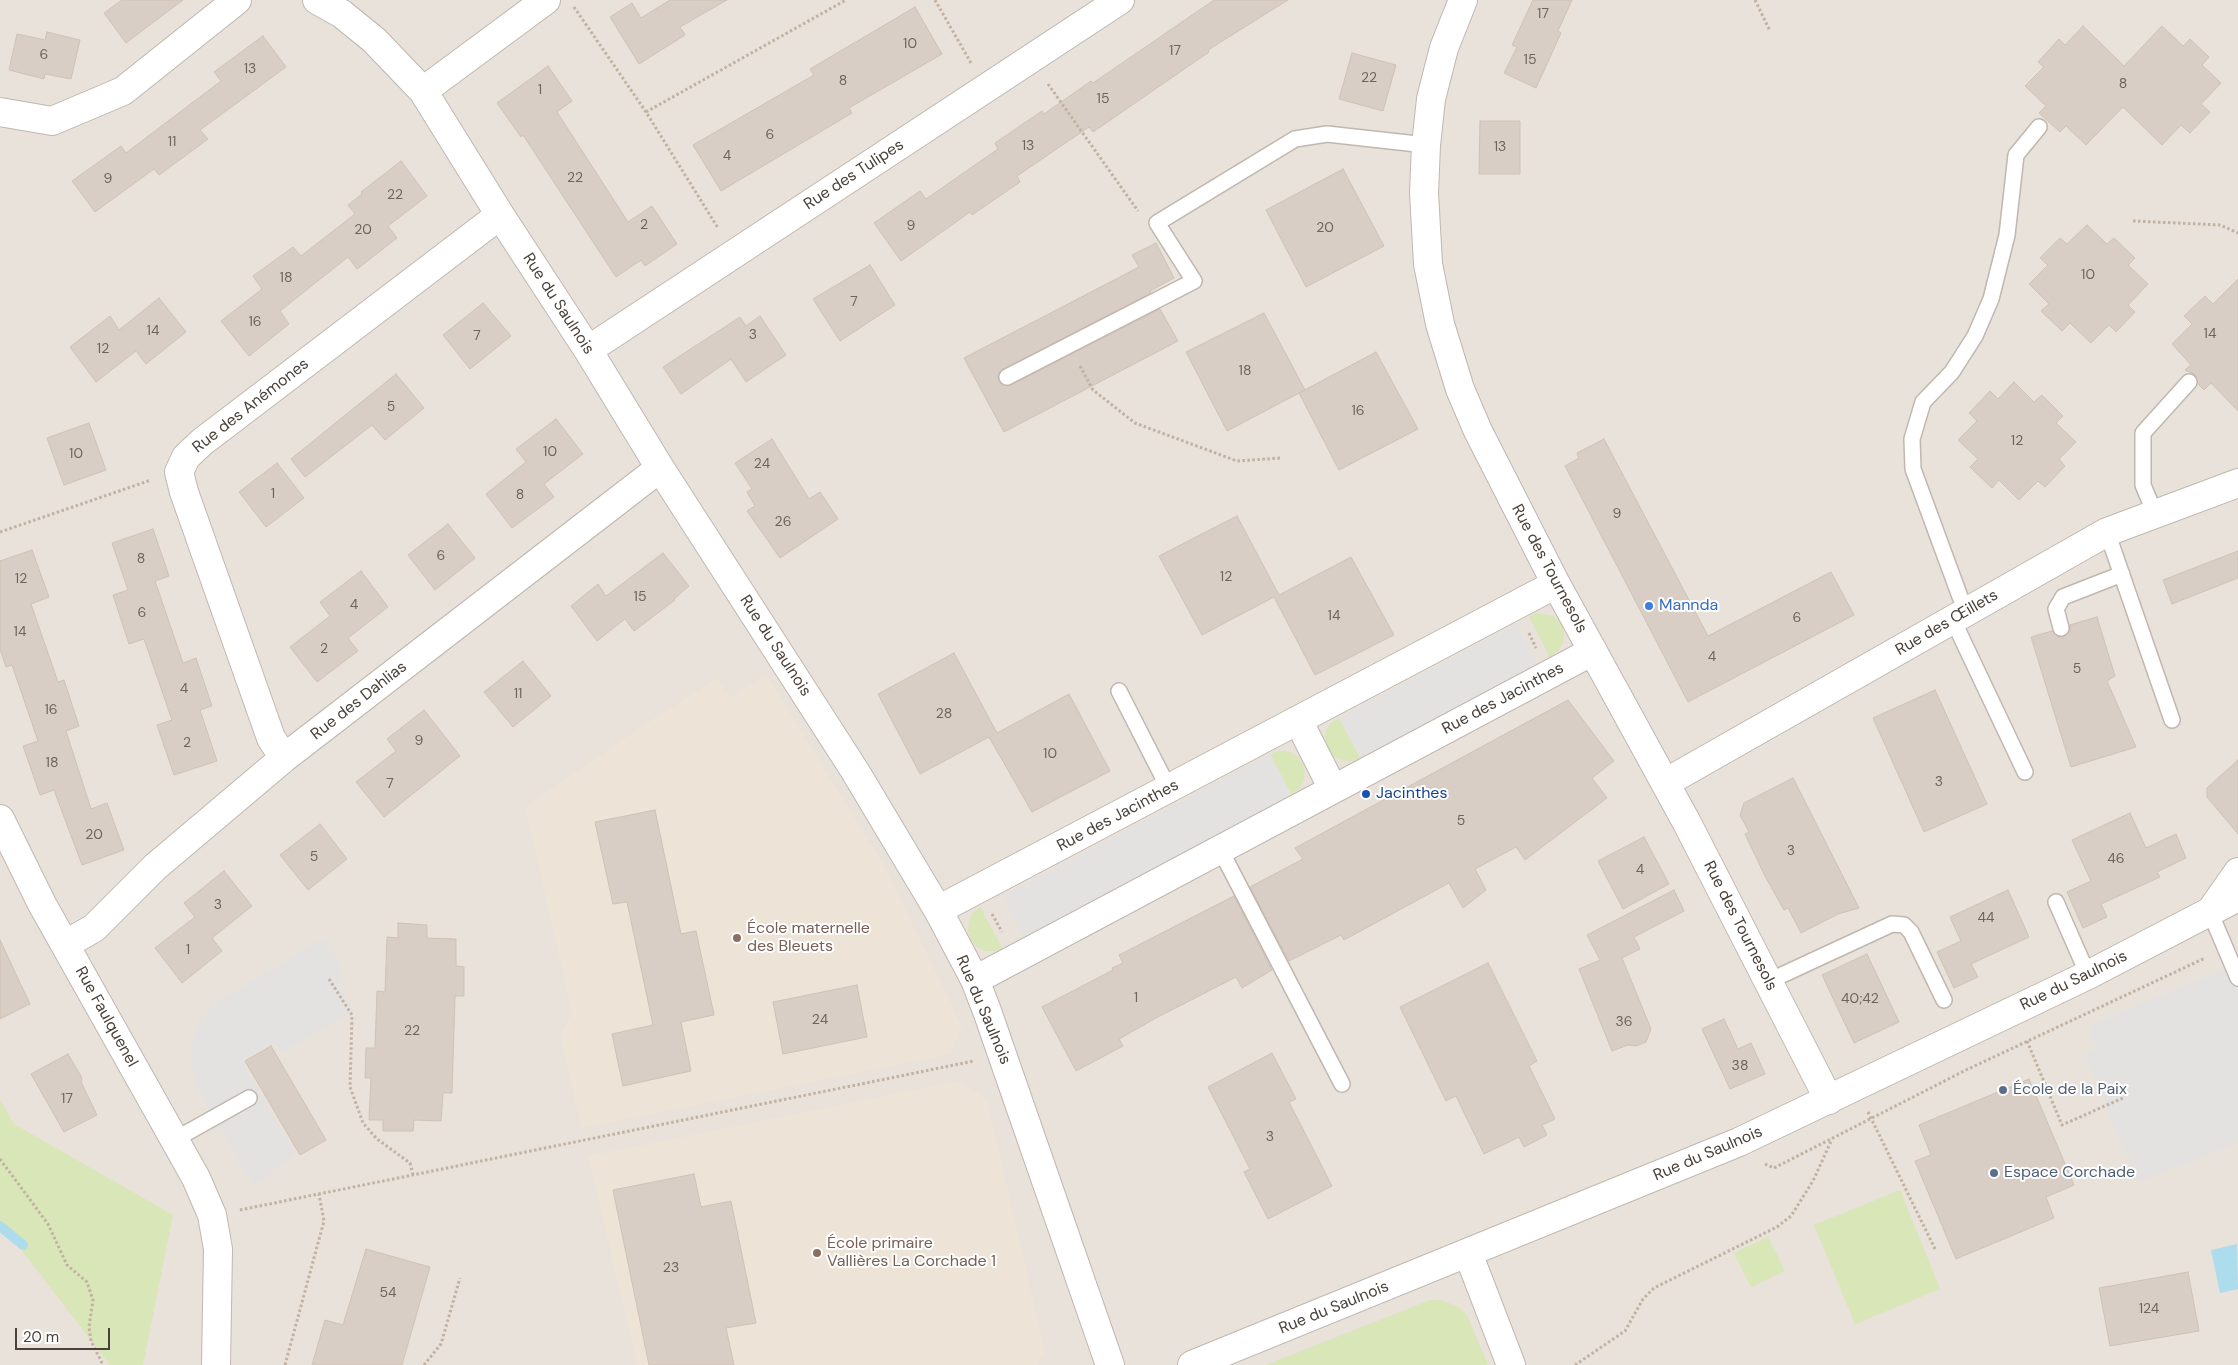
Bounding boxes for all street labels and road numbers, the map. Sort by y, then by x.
street label: Rue des Tulipes [800,136,908,214]
street label: Rue du Saulnois [518,250,598,358]
street label: Rue des Anémones [189,355,313,457]
street label: Rue des Tournesols [1507,501,1591,637]
street label: Rue des Œillets [1892,586,2002,660]
street label: Rue du Saulnois [735,592,815,700]
street label: Rue des Dahlias [307,658,411,744]
street label: Rue des Jacinthes [1439,659,1567,739]
street label: Rue des Jacinthes [1054,776,1182,856]
street label: Rue des Tournesols [1699,858,1781,994]
street label: Rue du Saulnois [2017,947,2131,1015]
street label: Rue du Saulnois [951,953,1015,1067]
street label: Rue Faulquenel [71,964,141,1070]
street label: Rue du Saulnois [1651,1122,1765,1186]
street label: Rue du Saulnois [1276,1277,1392,1339]

